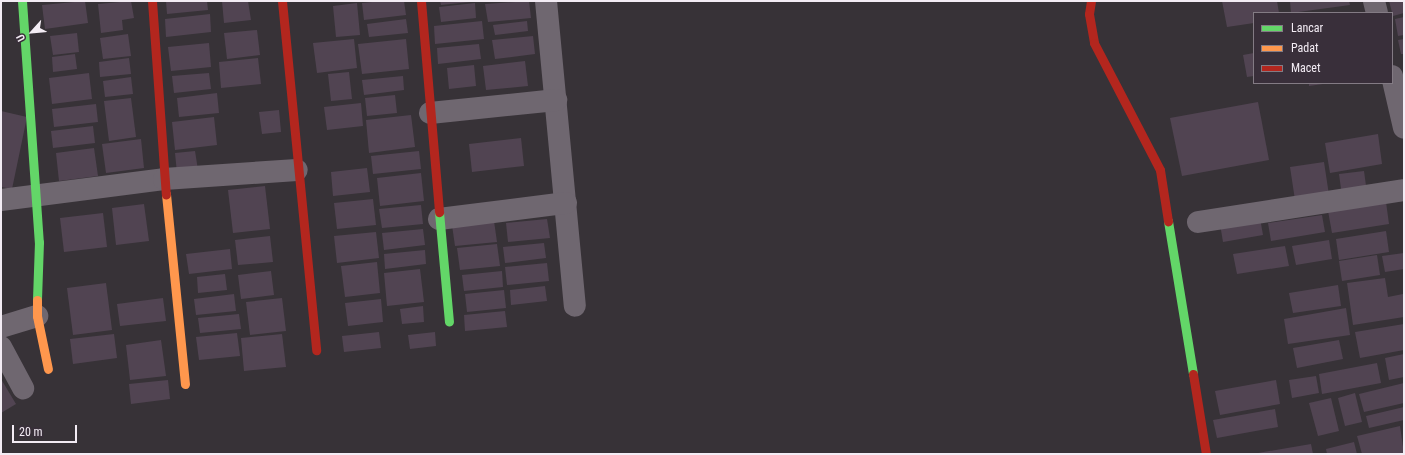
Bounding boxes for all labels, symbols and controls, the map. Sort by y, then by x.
north arrow [12,12,52,52]
legend [1253,12,1393,84]
text: Lancar [1291,21,1323,35]
text: U [14,32,28,43]
text: Padat [1291,41,1319,55]
text: Macet [1291,61,1321,75]
scale bar [14,417,79,443]
text: 20 m [19,425,43,439]

